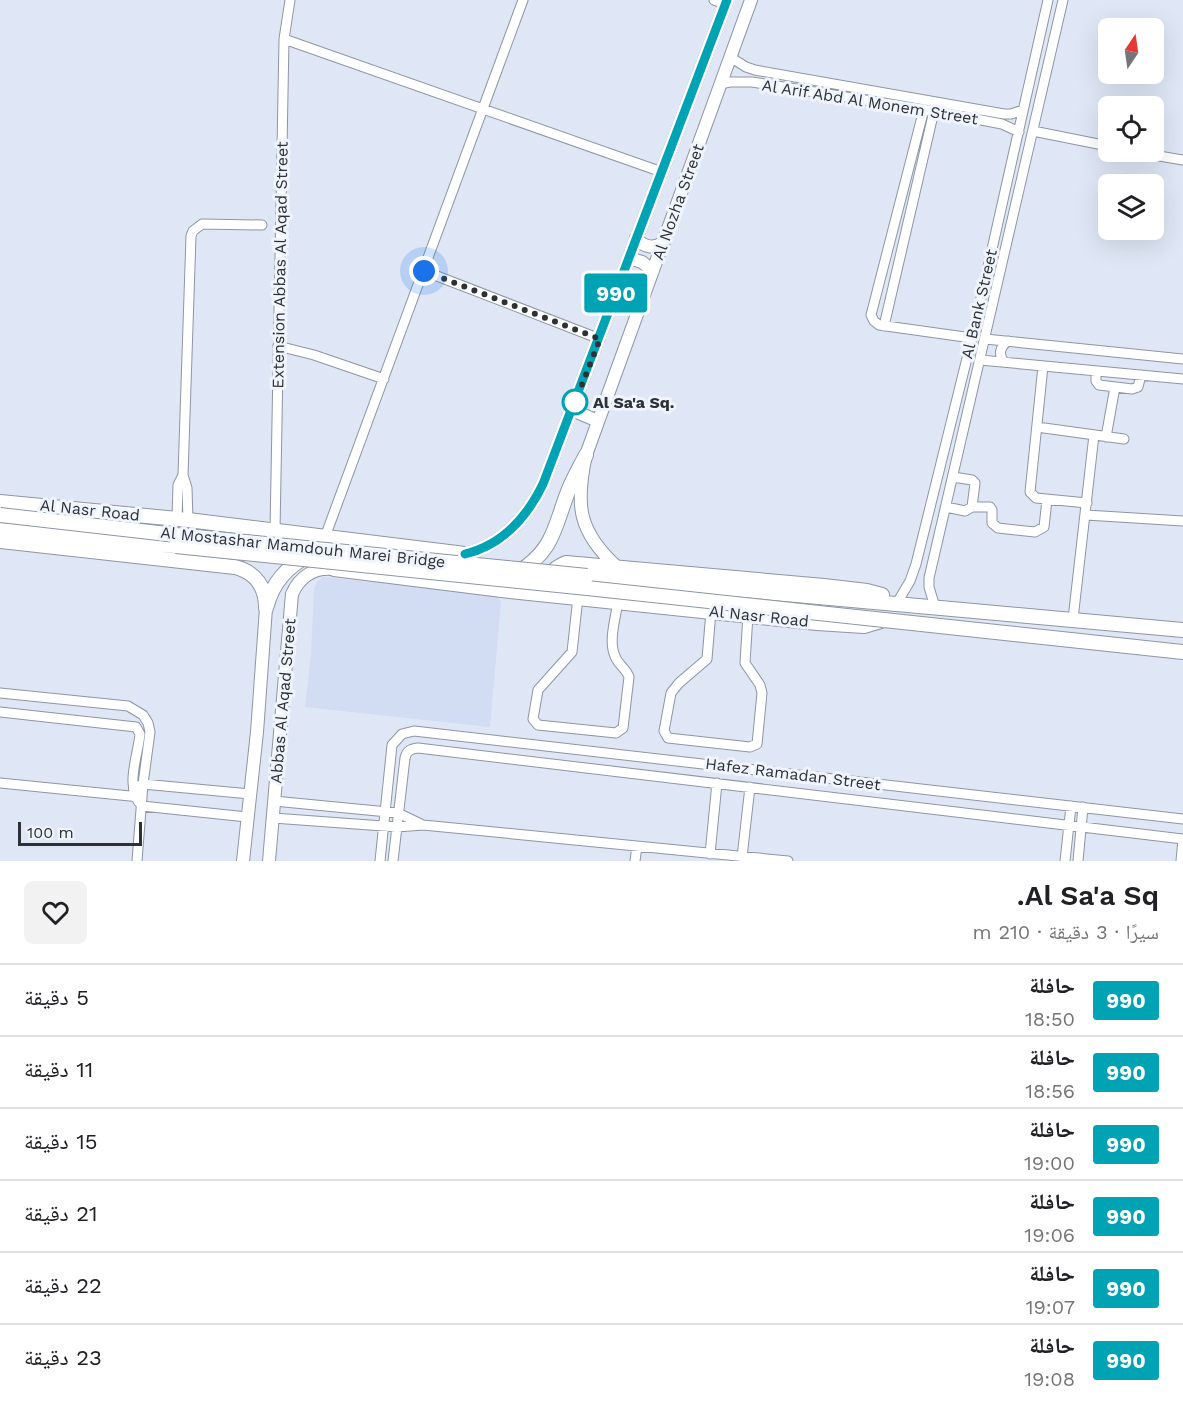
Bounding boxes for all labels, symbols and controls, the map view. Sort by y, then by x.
north arrow [1098,18,1164,84]
map controls [1098,18,1164,240]
street label: Al Arif Abd Al Monem Street [761,76,980,129]
button: locate [1098,96,1164,162]
street label: Extension Abbas Al Aqad Street [268,141,292,389]
street label: Al Nozha Street [648,141,708,263]
button: layers [1098,174,1164,240]
street label: Al Bank Street [957,247,1001,361]
your location [409,256,439,286]
line badge: 990 [582,274,650,312]
text: 990 [596,281,636,306]
marker: Al Sa'a Sq. [562,389,588,415]
place label: Al Sa'a Sq. [593,393,674,412]
street label: Al Nasr Road [39,495,141,525]
street label: Al Mostashar Mamdouh Marei Bridge [160,523,446,571]
street label: Al Nasr Road [708,601,810,631]
street label: Abbas Al Aqad Street [266,617,300,784]
street label: Hafez Ramadan Street [704,754,882,794]
scale bar [18,819,142,846]
text: 100 m [27,823,74,842]
text: Al Sa'a Sq. [1017,879,1159,912]
button: heart [24,881,87,944]
text: سيرًا · 3 دقيقة · 210 m [973,920,1159,944]
text: حافلة [1029,973,1075,998]
text: 5 دقيقة [24,985,89,1010]
text: 990 [1106,988,1146,1013]
text: 18:50 [1025,1007,1075,1031]
text: حافلة [1029,1045,1075,1070]
text: 11 دقيقة [24,1057,93,1082]
text: 990 [1106,1060,1146,1085]
text: 18:56 [1025,1079,1075,1103]
text: حافلة [1029,1117,1075,1142]
text: 15 دقيقة [24,1129,98,1154]
text: 990 [1106,1132,1146,1157]
text: 19:00 [1024,1151,1075,1175]
text: حافلة [1029,1189,1075,1214]
text: 21 دقيقة [24,1201,98,1226]
text: 990 [1106,1204,1146,1229]
text: 19:06 [1024,1223,1075,1247]
text: حافلة [1029,1261,1075,1286]
text: 22 دقيقة [24,1273,102,1298]
text: 990 [1106,1276,1146,1301]
text: 19:07 [1026,1295,1075,1319]
text: حافلة [1029,1333,1075,1358]
text: 23 دقيقة [24,1345,102,1370]
text: 990 [1106,1348,1146,1373]
text: 19:08 [1024,1367,1075,1391]

